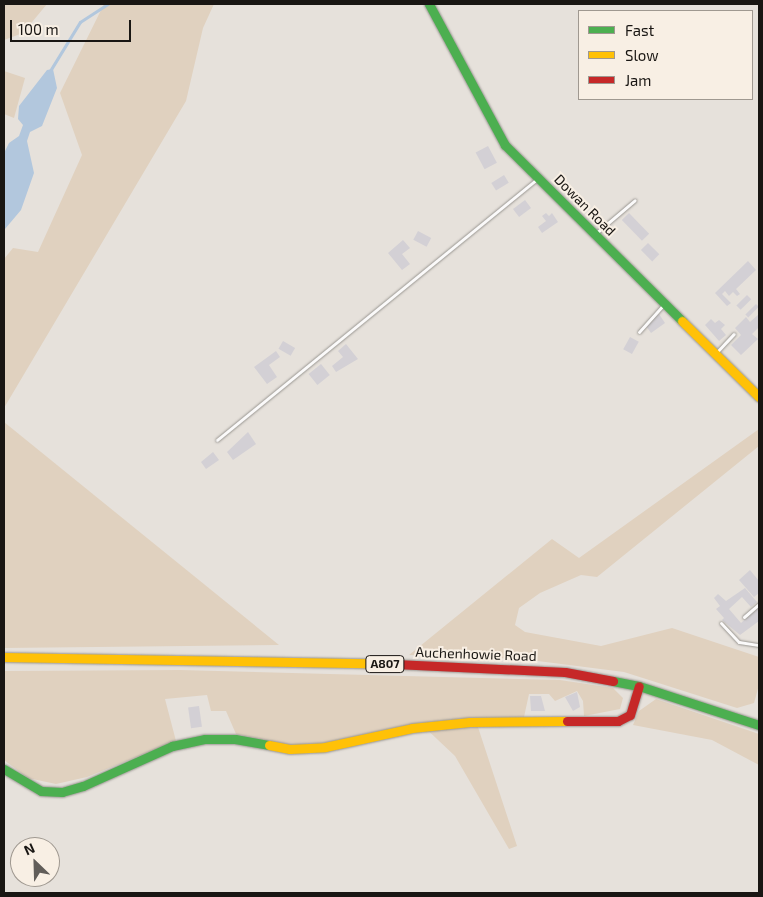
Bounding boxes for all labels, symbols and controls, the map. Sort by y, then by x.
scale bar [12,10,134,42]
legend [578,10,753,100]
text: 100 m [18,20,59,38]
text: Fast [625,21,654,39]
text: Slow [625,46,659,64]
text: Jam [625,71,651,89]
street label: Dowan Road [551,171,619,239]
street label: Auchenhowie Road [415,643,537,665]
road number: A807 [365,654,405,674]
north arrow [10,837,60,887]
text: N [21,839,37,859]

